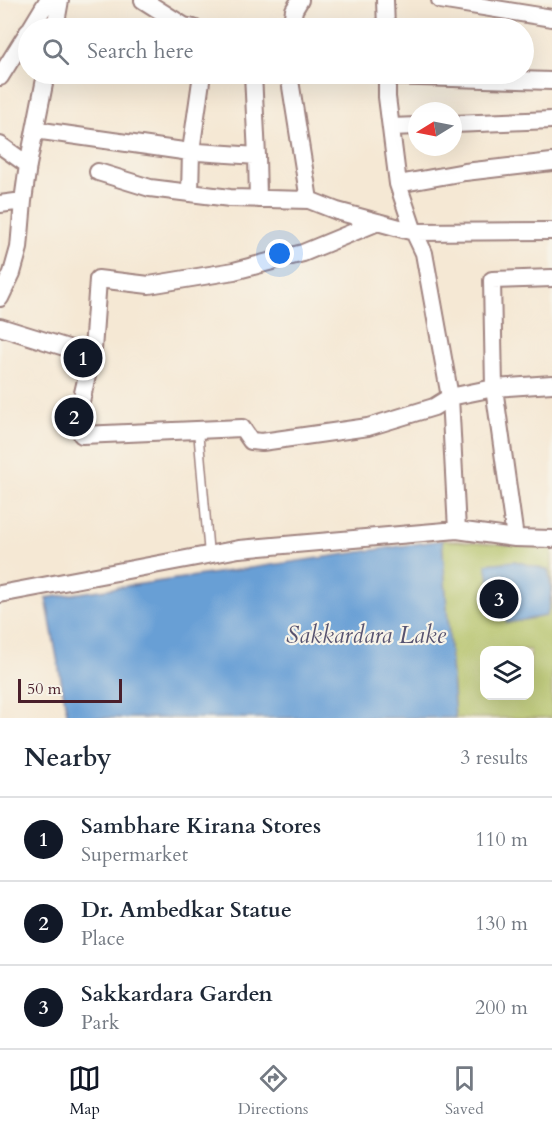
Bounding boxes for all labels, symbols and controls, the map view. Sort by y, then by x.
search box [18,18,534,84]
icon: search [39,35,72,68]
text: Search here [87,36,194,66]
north arrow [408,102,462,156]
your location [265,239,294,268]
pin: 1 [64,336,103,380]
pin: 2 [54,394,94,440]
pin: 3 [480,576,518,622]
water label: Sakkardara Lake [286,619,447,652]
map controls [480,646,534,700]
button: layers [480,646,534,700]
scale bar [18,676,122,704]
text: 50 m [27,678,61,700]
text: Nearby [24,740,112,775]
text: 3 results [460,744,528,771]
text: Sambhare Kirana Stores [81,811,321,841]
text: 1 [38,826,49,853]
text: 110 m [475,826,528,853]
text: Supermarket [81,841,188,868]
text: Dr. Ambedkar Statue [81,895,292,925]
text: 2 [38,910,49,937]
text: 130 m [475,910,528,937]
text: Place [81,925,125,952]
text: Sakkardara Garden [81,979,273,1009]
text: 3 [38,994,49,1021]
text: 200 m [475,994,528,1021]
text: Park [81,1009,119,1036]
tab: Map [68,1062,101,1120]
tab: Directions [238,1062,308,1120]
tab: Saved [445,1062,484,1120]

